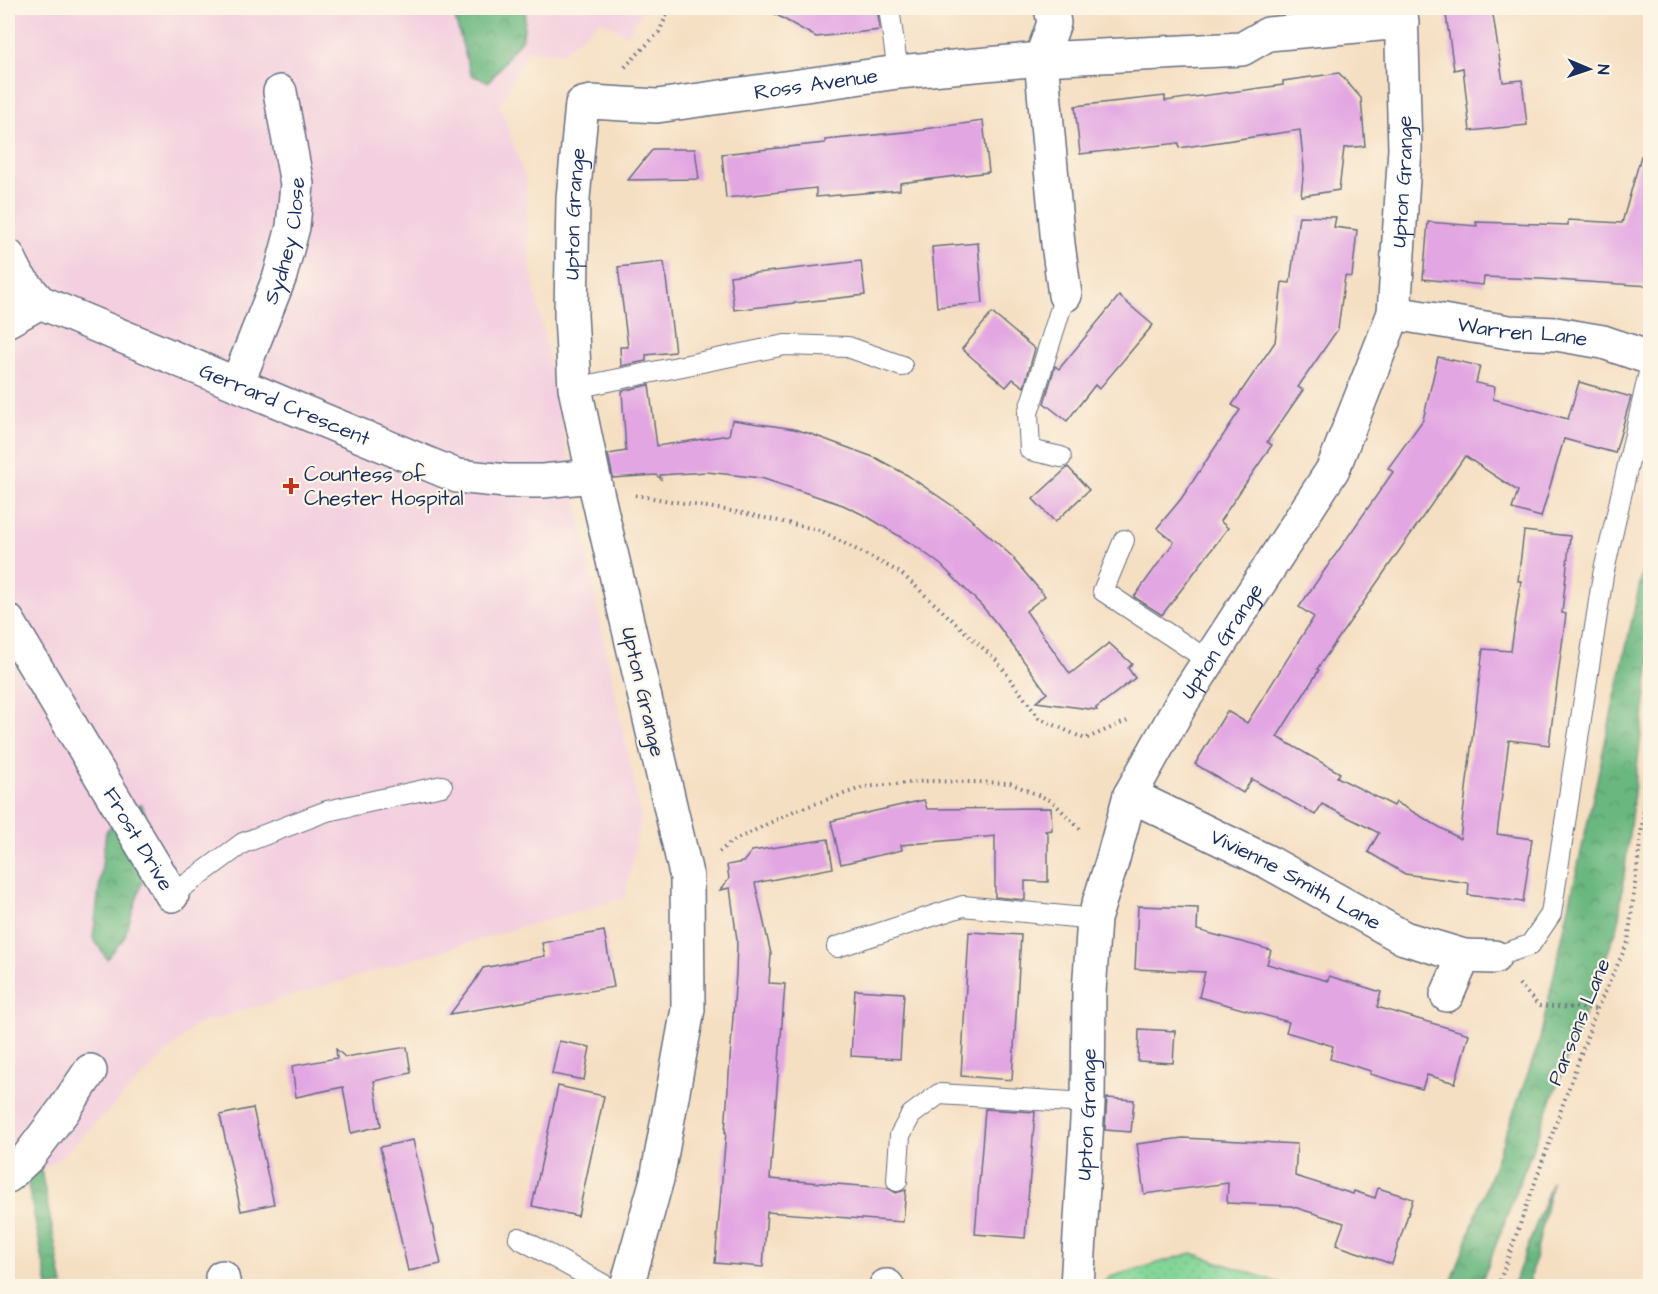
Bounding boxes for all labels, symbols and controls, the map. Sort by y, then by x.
north arrow [1559,39,1619,99]
street label: Ross Avenue [752,61,880,107]
text: N [1592,64,1614,75]
street label: Upton Grange [1384,115,1421,249]
street label: Upton Grange [557,146,593,280]
street label: Sydney Close [256,175,312,308]
street label: Warren Lane [1455,309,1590,354]
street label: Gerrard Crescent [195,356,375,453]
place label: Countess of Chester Hospital [304,460,463,514]
marker: Countess of Chester Hospital [282,477,300,495]
street label: Upton Grange [1173,578,1270,704]
street label: Upton Grange [612,624,672,760]
street label: Frost Drive [96,782,181,896]
street label: Vivienne Smith Lane [1205,822,1387,937]
street label: Parsons Lane [1540,954,1618,1090]
street label: Upton Grange [1069,1048,1105,1181]

